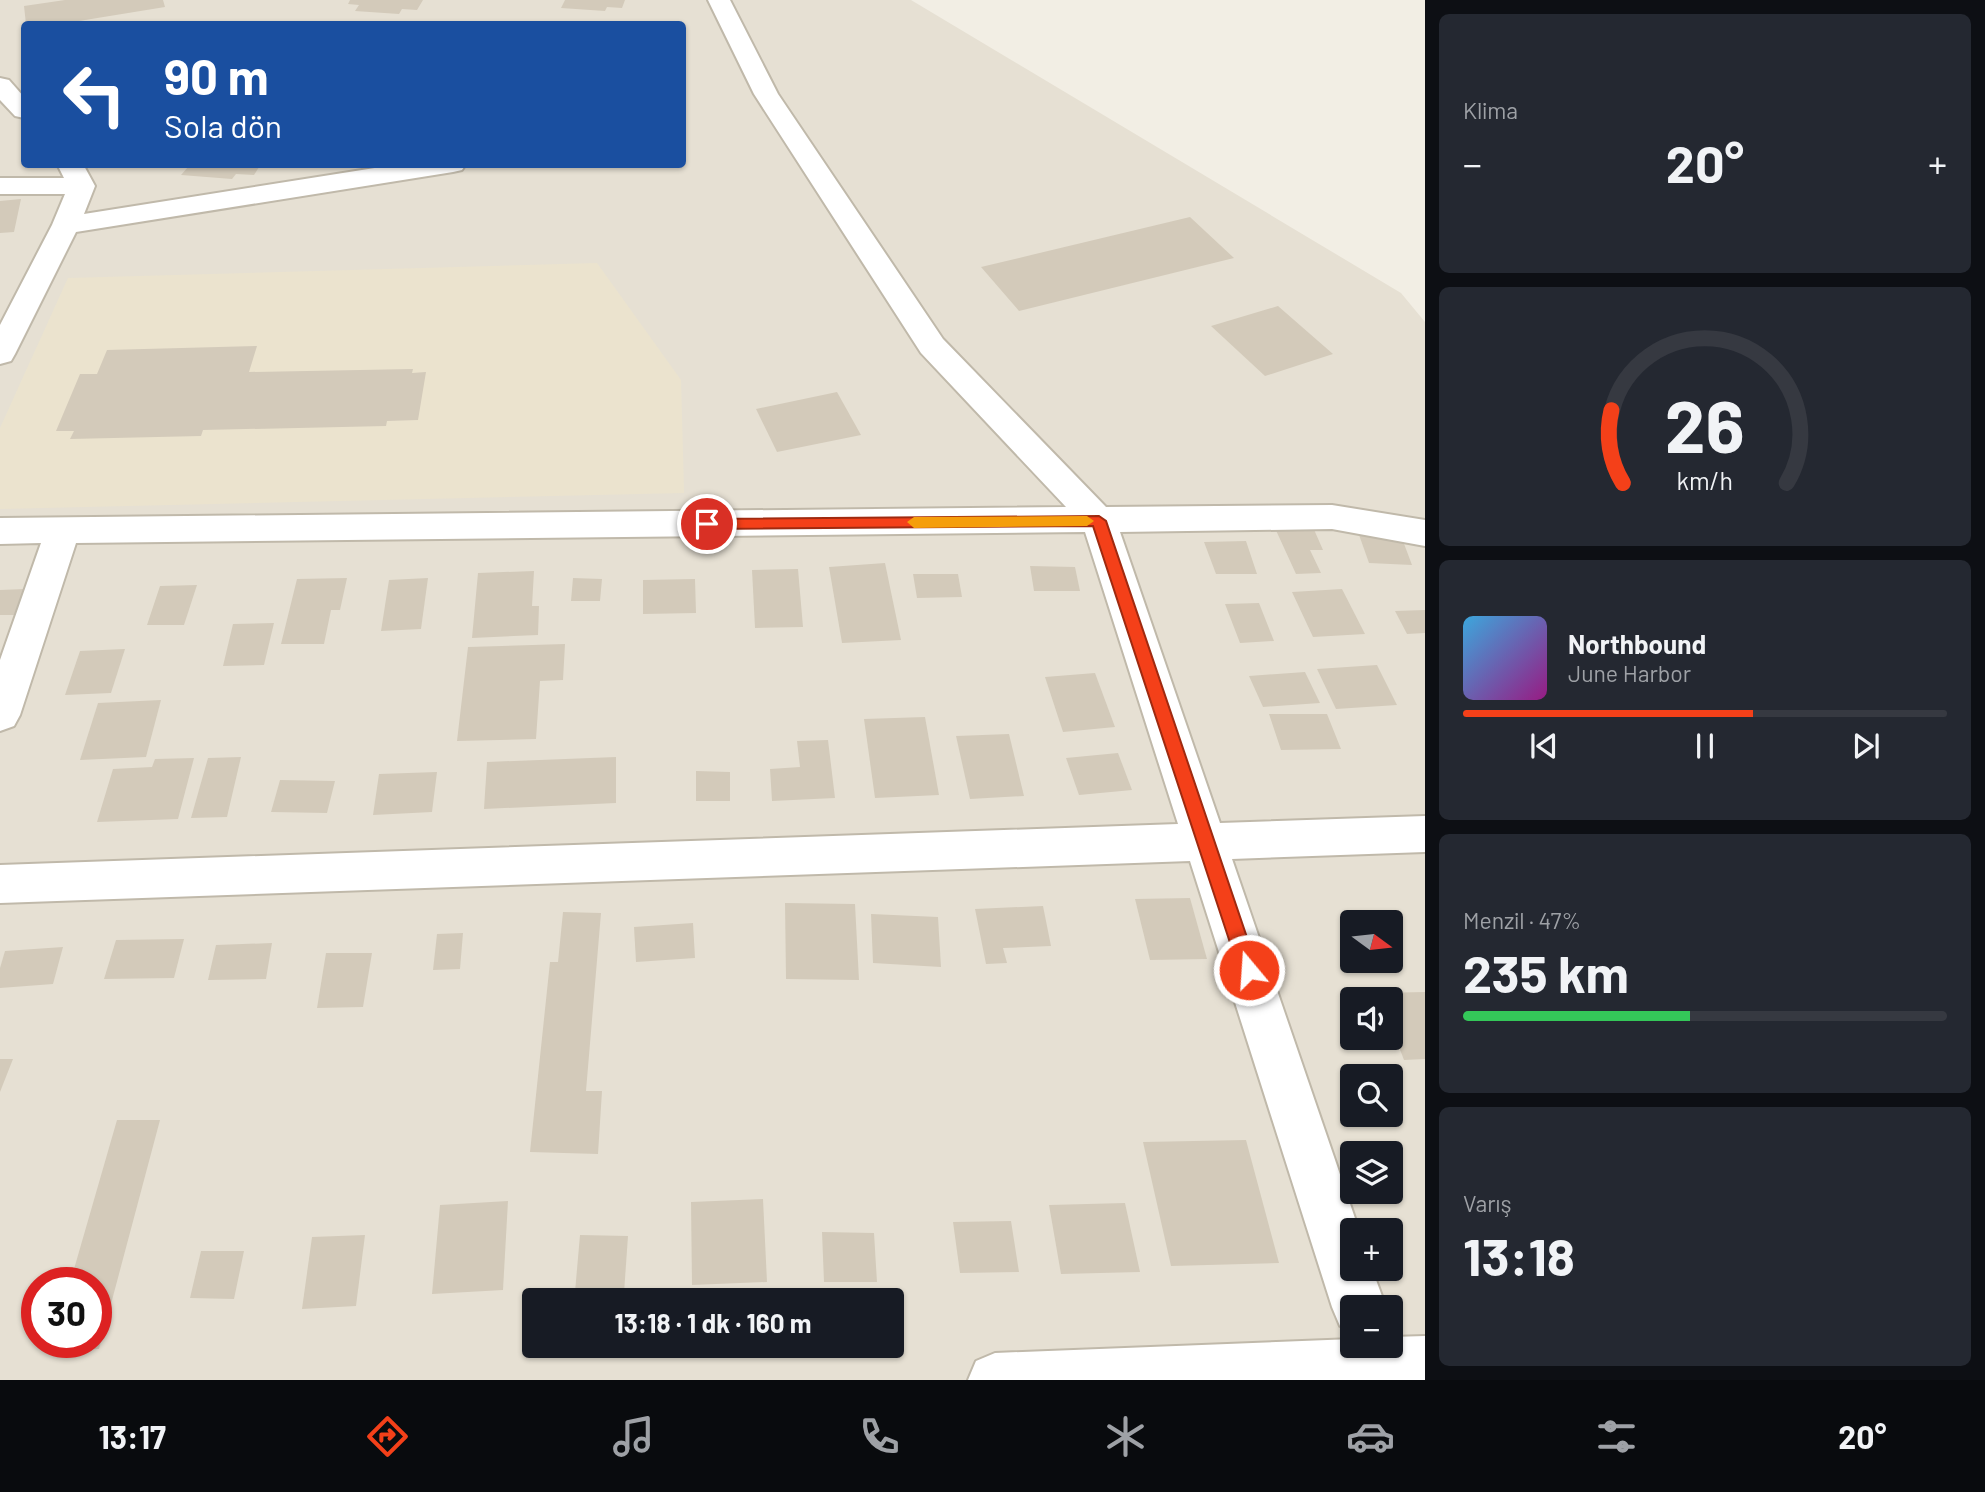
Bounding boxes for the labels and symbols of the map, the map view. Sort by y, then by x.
pin [677,494,737,554]
north arrow [1340,910,1404,973]
position arrow [1212,933,1286,1007]
speed limit sign: 30 [21,1267,112,1358]

